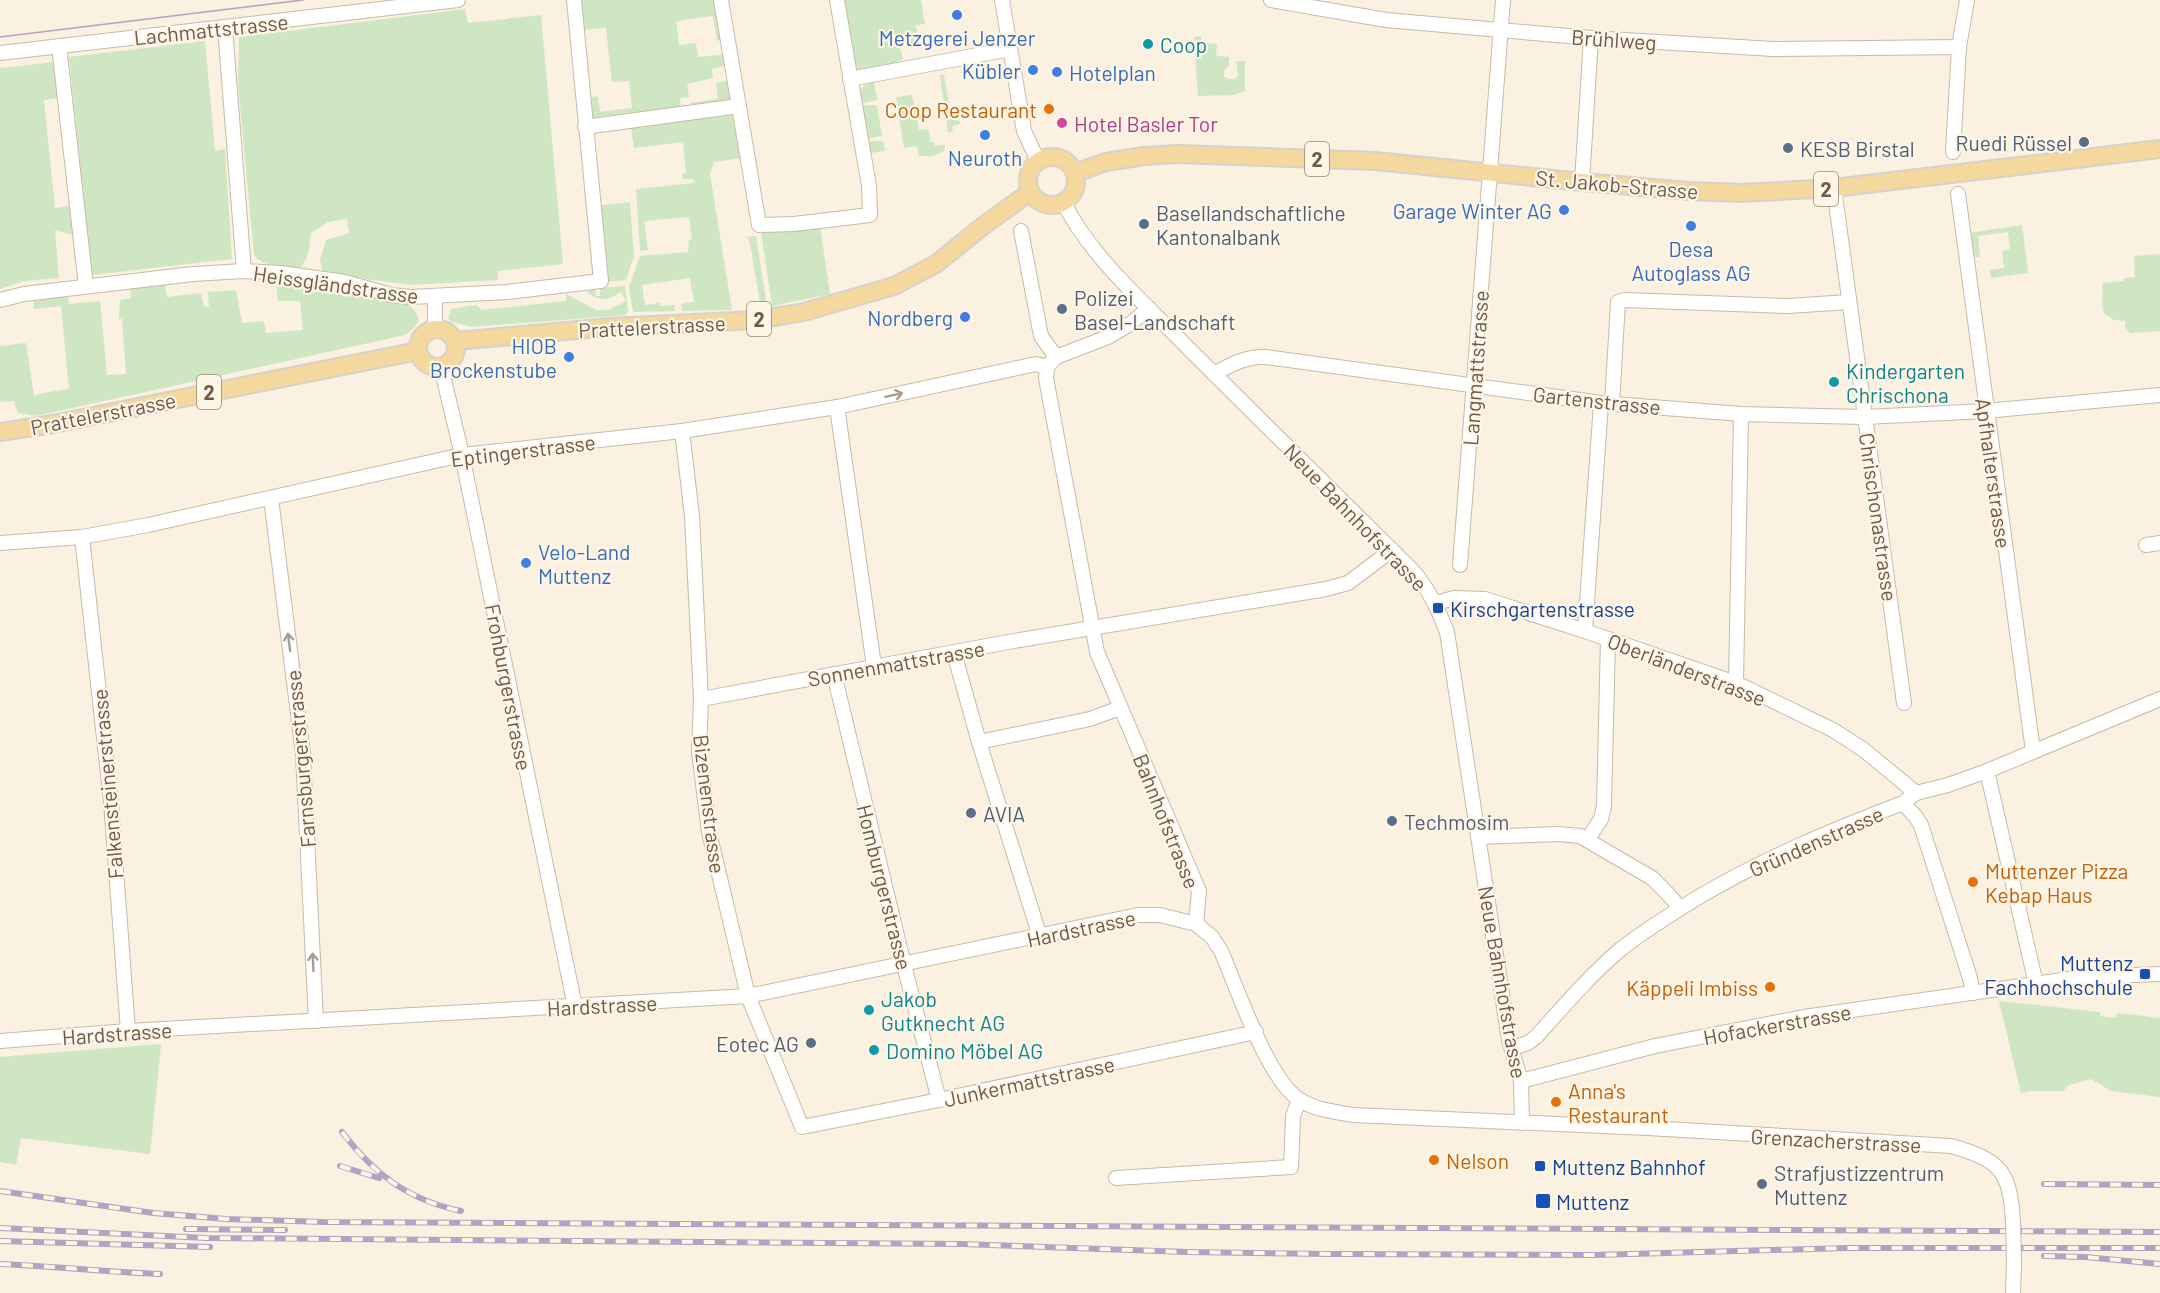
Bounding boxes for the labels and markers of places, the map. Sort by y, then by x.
marker: Metzgerei Jenzer [950,8,964,22]
place label: Metzgerei Jenzer [879,25,1036,50]
place label: Coop [1160,32,1207,57]
marker: Coop [1141,37,1155,51]
place label: Kübler [962,58,1021,83]
place label: Hotelplan [1069,60,1156,85]
marker: Kübler [1026,63,1040,77]
marker: Hotelplan [1050,65,1064,79]
place label: Coop Restaurant [885,97,1037,122]
marker: Coop Restaurant [1042,102,1056,116]
place label: Hotel Basler Tor [1074,111,1218,136]
marker: Hotel Basler Tor [1055,116,1069,130]
marker: Neuroth [978,128,992,142]
place label: Ruedi Rüssel [1956,130,2072,155]
marker: Ruedi Rüssel [2077,135,2091,149]
place label: KESB Birstal [1800,136,1915,161]
marker: KESB Birstal [1781,141,1795,155]
place label: Neuroth [948,145,1022,170]
place label: Garage Winter AG [1393,198,1552,223]
place label: Basellandschaftliche Kantonalbank [1156,200,1346,249]
marker: Garage Winter AG [1557,203,1571,217]
marker: Basellandschaftliche Kantonalbank [1137,217,1151,231]
marker: Desa Autoglass AG [1684,219,1698,233]
place label: Desa Autoglass AG [1631,236,1751,285]
place label: Polizei Basel-Landschaft [1074,285,1236,334]
marker: Polizei Basel-Landschaft [1055,302,1069,316]
place label: Nordberg [867,305,953,330]
marker: Nordberg [958,310,972,324]
place label: HIOB Brockenstube [430,333,557,382]
marker: HIOB Brockenstube [562,350,576,364]
place label: Kindergarten Chrischona [1846,358,1965,407]
marker: Kindergarten Chrischona [1827,375,1841,389]
place label: Velo-Land Muttenz [538,539,630,588]
marker: Velo-Land Muttenz [519,556,533,570]
place label: Kirschgartenstrasse [1450,596,1635,621]
marker: Kirschgartenstrasse [1431,601,1445,615]
place label: AVIA [983,801,1026,826]
marker: AVIA [964,806,978,820]
place label: Techmosim [1404,809,1509,834]
marker: Techmosim [1385,814,1399,828]
place label: Muttenzer Pizza Kebap Haus [1985,858,2128,907]
marker: Muttenzer Pizza Kebap Haus [1966,875,1980,889]
place label: Muttenz Fachhochschule [1984,950,2133,999]
marker: Muttenz Fachhochschule [2138,967,2152,981]
place label: Käppeli Imbiss [1626,975,1758,1000]
marker: Käppeli Imbiss [1763,980,1777,994]
place label: Jakob Gutknecht AG [881,986,1005,1035]
marker: Jakob Gutknecht AG [862,1003,876,1017]
place label: Eotec AG [716,1031,799,1056]
marker: Eotec AG [804,1036,818,1050]
place label: Domino Möbel AG [886,1038,1043,1063]
marker: Domino Möbel AG [867,1043,881,1057]
place label: Anna's Restaurant [1568,1078,1669,1127]
marker: Anna's Restaurant [1549,1095,1563,1109]
place label: Nelson [1446,1148,1509,1173]
marker: Nelson [1427,1153,1441,1167]
place label: Muttenz Bahnhof [1552,1154,1706,1179]
marker: Muttenz Bahnhof [1533,1159,1547,1173]
place label: Strafjustizzentrum Muttenz [1774,1160,1944,1209]
marker: Strafjustizzentrum Muttenz [1755,1177,1769,1191]
place label: Muttenz [1556,1189,1629,1214]
marker: Muttenz [1534,1192,1552,1210]

